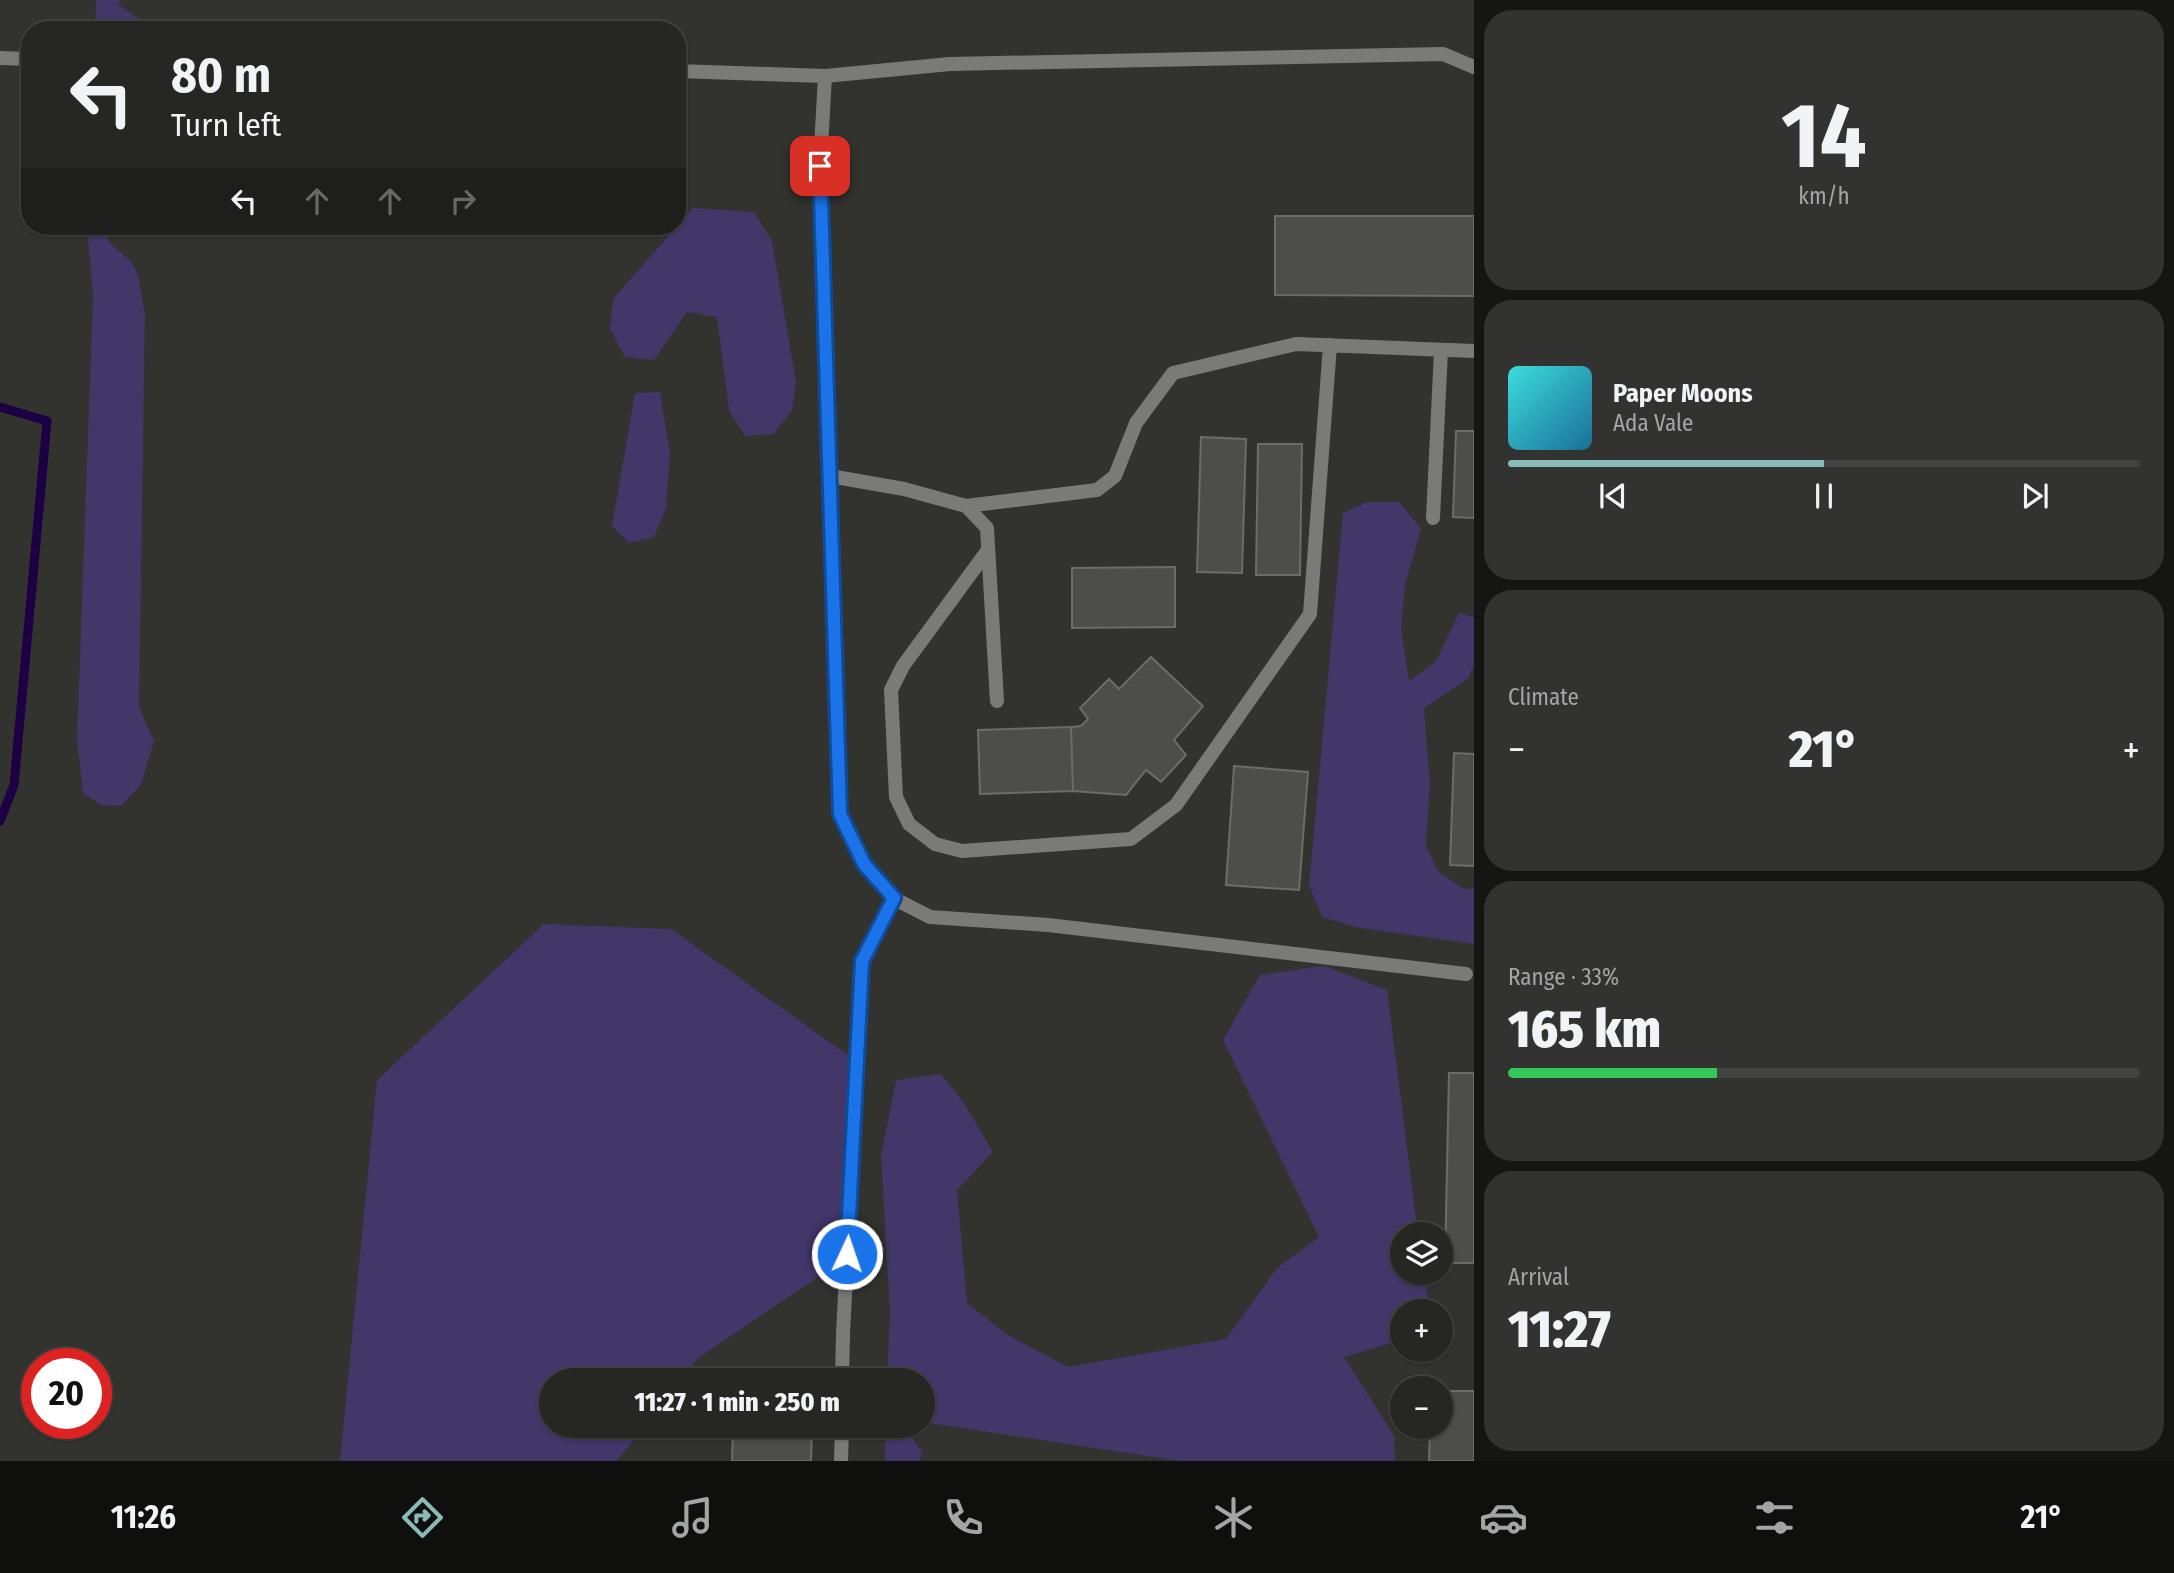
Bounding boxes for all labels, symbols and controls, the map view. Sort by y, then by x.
text: 80 m [171,46,271,105]
icon: left [56,49,147,140]
text: 14 [1781,82,1867,191]
text: Turn left [171,106,281,144]
pin [790,136,850,196]
icon: arrive [801,147,839,185]
icon: left [225,182,263,220]
icon: ahead [298,182,336,220]
icon: ahead [371,182,409,220]
icon: right [444,182,482,220]
text: km/h [1798,182,1850,210]
text: Paper Moons [1613,378,1753,409]
text: Ada Vale [1613,409,1693,437]
icon: previous [1594,477,1632,515]
icon: pause [1805,477,1843,515]
icon: next [2016,477,2054,515]
text: Climate [1508,683,1579,711]
text: 21° [1789,718,1859,781]
text: − [1508,727,1525,773]
text: + [2123,727,2140,773]
text: Range · 33% [1508,963,1619,991]
text: 165 km [1508,998,1661,1061]
position arrow [810,1217,884,1291]
map controls [1390,1222,1453,1439]
button: layers [1390,1222,1453,1285]
text: Arrival [1508,1263,1569,1291]
text: 11:27 [1508,1298,1611,1361]
button: + [1390,1299,1453,1362]
speed limit sign: 20 [21,1348,112,1439]
button: − [1390,1376,1453,1439]
text: 11:27 · 1 min · 250 m [634,1387,840,1418]
icon: directions [398,1493,447,1542]
icon: music [668,1493,717,1542]
icon: phone [939,1493,988,1542]
icon: climate [1209,1493,1258,1542]
icon: car [1479,1493,1528,1542]
icon: filters [1750,1493,1799,1542]
text: 11:26 [111,1498,176,1536]
text: 21° [2020,1498,2063,1536]

